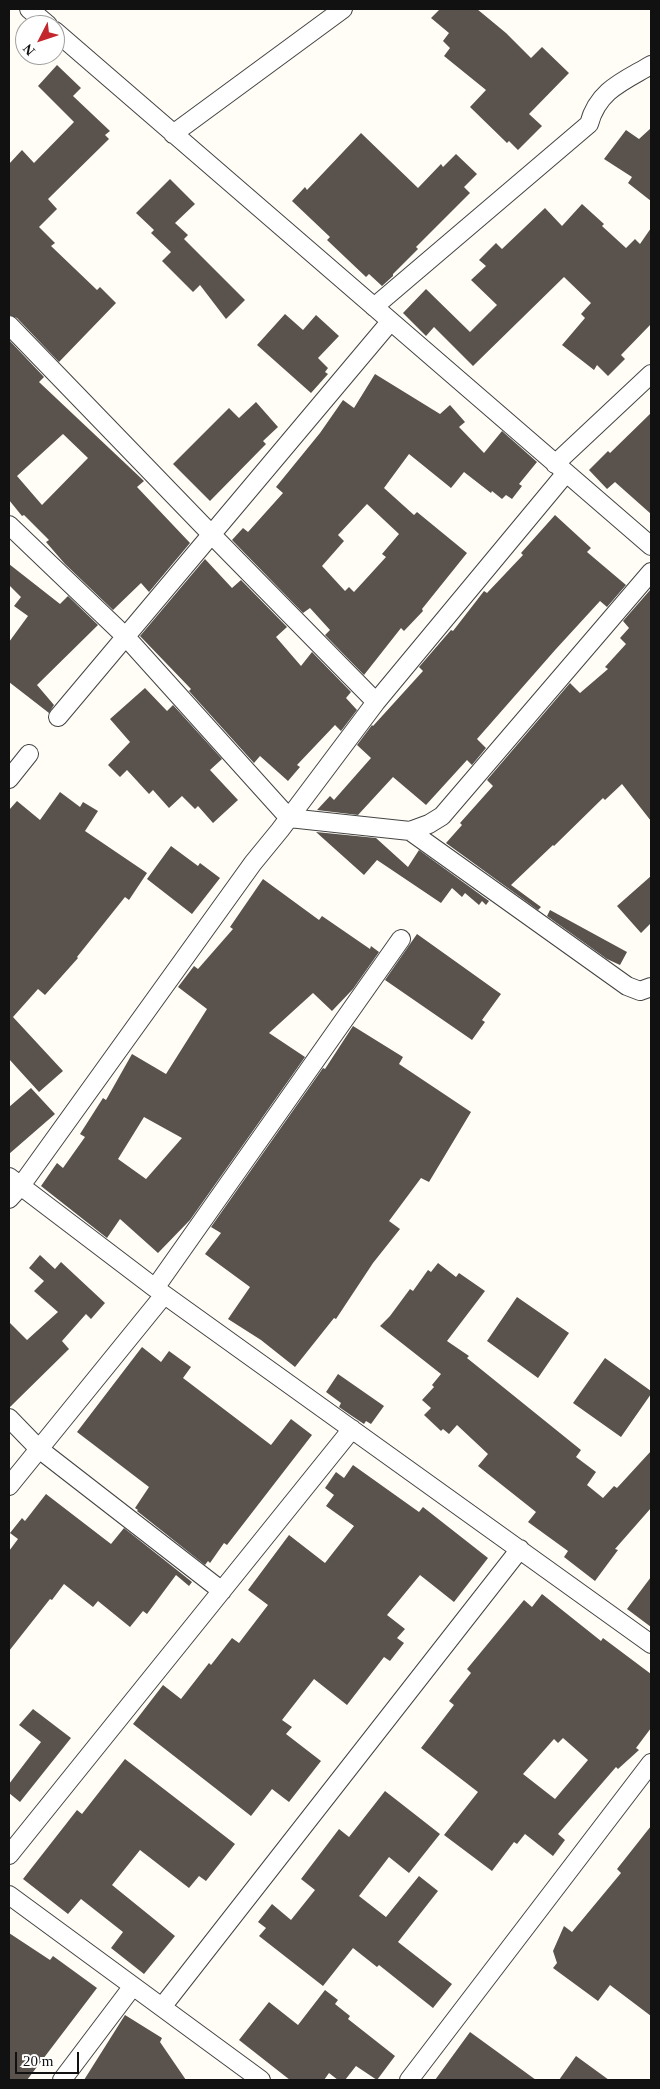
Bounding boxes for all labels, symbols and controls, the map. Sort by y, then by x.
north arrow [15,15,65,65]
text: N [20,41,38,58]
scale bar [18,2042,81,2074]
text: 20 m [23,2053,53,2069]

